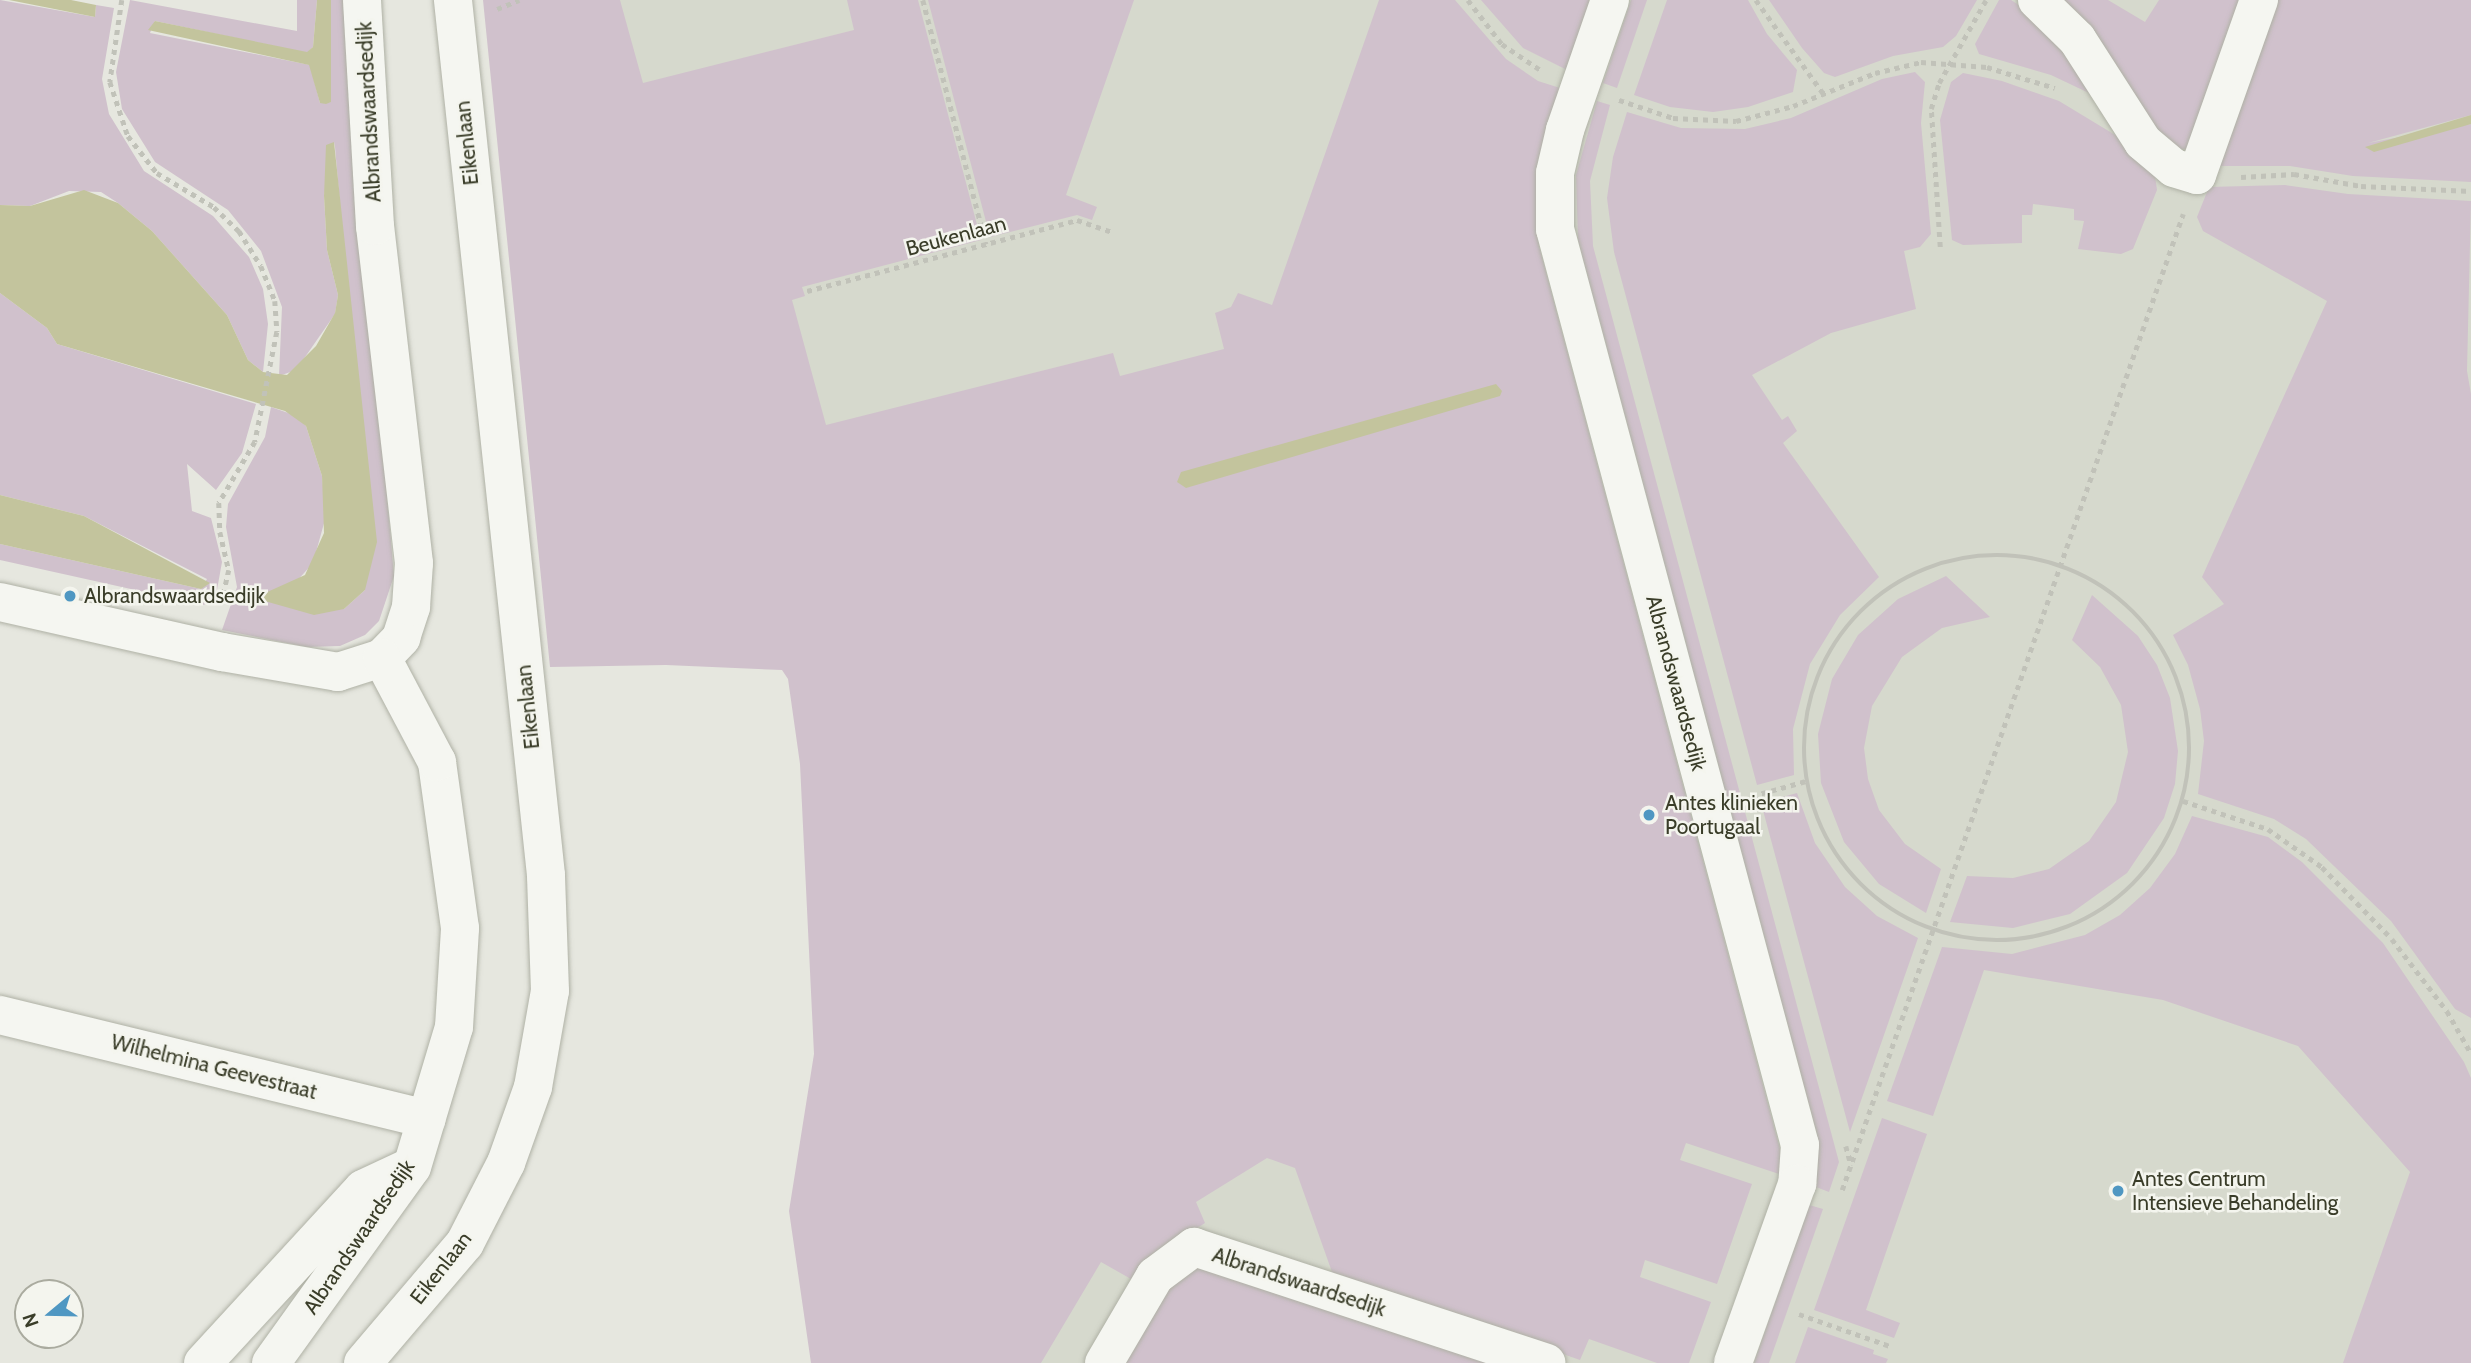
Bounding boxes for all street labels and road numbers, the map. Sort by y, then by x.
street label: Albrandswaardsedijk [352,21,386,203]
street label: Eikenlaan [450,100,484,186]
street label: Beukenlaan [903,211,1009,261]
street label: Albrandswaardsedijk [1640,592,1712,774]
street label: Eikenlaan [511,664,545,750]
street label: Wilhelmina Geevestraat [108,1029,320,1105]
street label: Albrandswaardsedijk [298,1155,420,1319]
street label: Eikenlaan [405,1227,477,1309]
street label: Albrandswaardsedijk [1209,1242,1389,1322]

